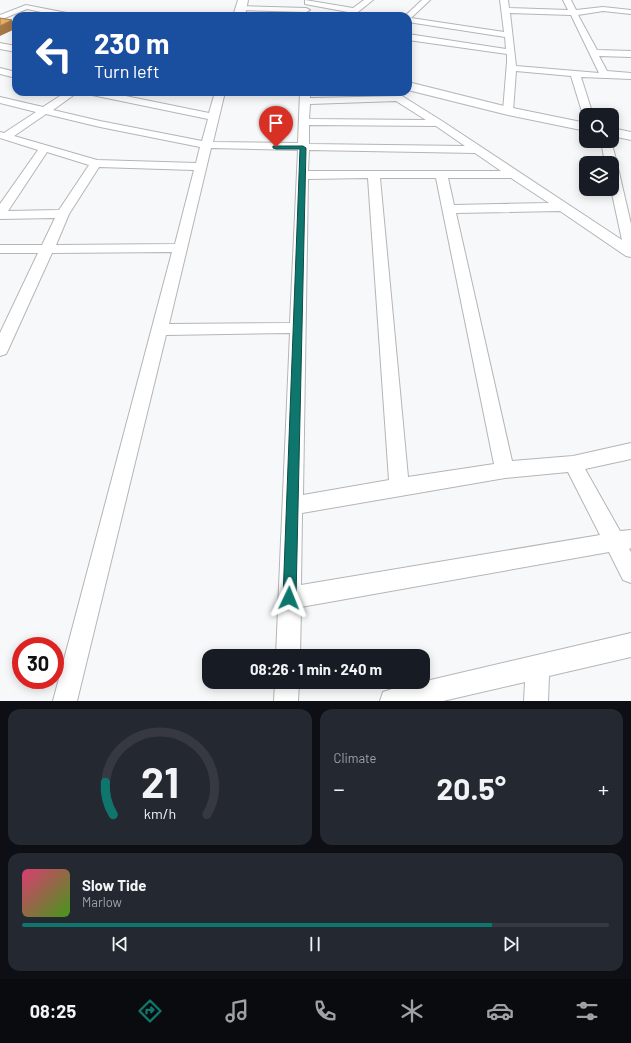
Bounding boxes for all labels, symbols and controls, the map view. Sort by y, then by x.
text: 230 m [94,26,169,60]
icon: left [28,28,80,80]
text: Turn left [94,60,160,82]
pin [259,106,293,147]
map controls [579,108,619,196]
button: search [579,108,619,148]
icon: arrive [265,112,287,134]
button: layers [579,156,619,196]
position arrow [268,577,310,619]
speed limit sign: 30 [12,637,64,689]
text: 08:26 · 1 min · 240 m [250,660,382,678]
text: Climate [334,750,377,766]
text: 21 [141,756,179,806]
text: 20.5° [437,770,506,806]
text: − [334,775,345,801]
text: + [598,775,609,801]
text: km/h [144,805,176,822]
text: Slow Tide [82,876,146,894]
text: Marlow [82,894,122,910]
icon: previous [109,933,131,955]
icon: pause [304,933,326,955]
icon: next [500,933,522,955]
icon: directions [136,997,164,1025]
icon: music [223,997,251,1025]
icon: phone [311,997,339,1025]
icon: climate [398,997,426,1025]
icon: car [486,997,514,1025]
icon: filters [573,997,601,1025]
text: 08:25 [30,1000,76,1022]

